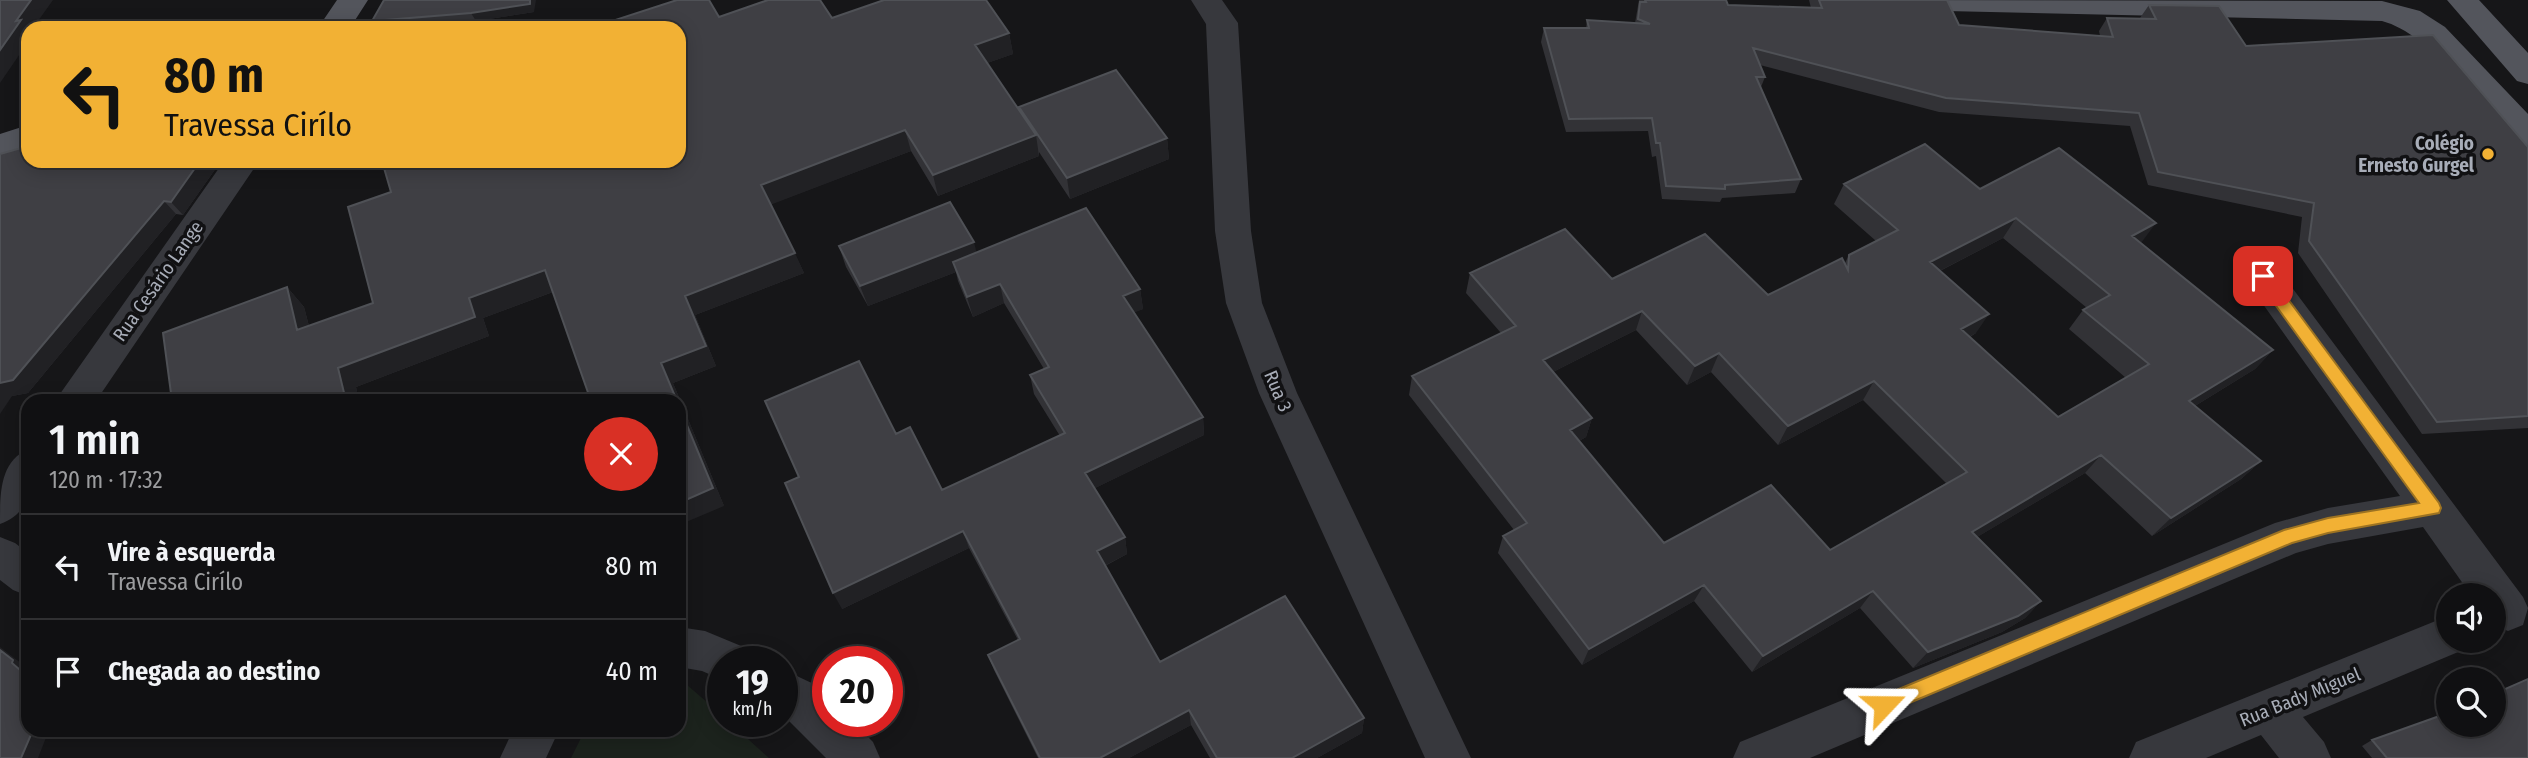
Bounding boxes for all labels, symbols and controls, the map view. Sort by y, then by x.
text: 80 m [164,46,264,105]
icon: left [49,49,140,140]
text: Travessa Cirílo [164,106,352,144]
place label: Colégio Ernesto Gurgel [2358,132,2475,177]
marker: Colégio Ernesto Gurgel [2480,146,2496,162]
street label: Rua Cesário Lange [108,216,208,346]
pin [2233,246,2293,306]
icon: arrive [2244,257,2282,295]
street label: Rua 3 [1259,367,1297,415]
text: 1 min [49,415,140,465]
button: close [584,417,658,491]
text: 120 m · 17:32 [49,466,163,494]
text: Vire à esquerda [108,537,275,568]
icon: left [49,548,87,586]
text: 80 m [605,551,658,582]
text: Travessa Cirílo [108,568,243,596]
map controls [2436,583,2506,737]
button: sound [2436,583,2506,653]
speed limit sign: 20 [812,646,903,737]
icon: arrive [49,653,87,691]
text: Chegada ao destino [108,656,320,687]
text: 40 m [606,656,658,687]
text: 19 [736,661,769,703]
street label: Rua Bady Miguel [2236,662,2364,732]
button: search [2436,667,2506,737]
position arrow [1847,668,1921,742]
text: km/h [732,698,773,720]

